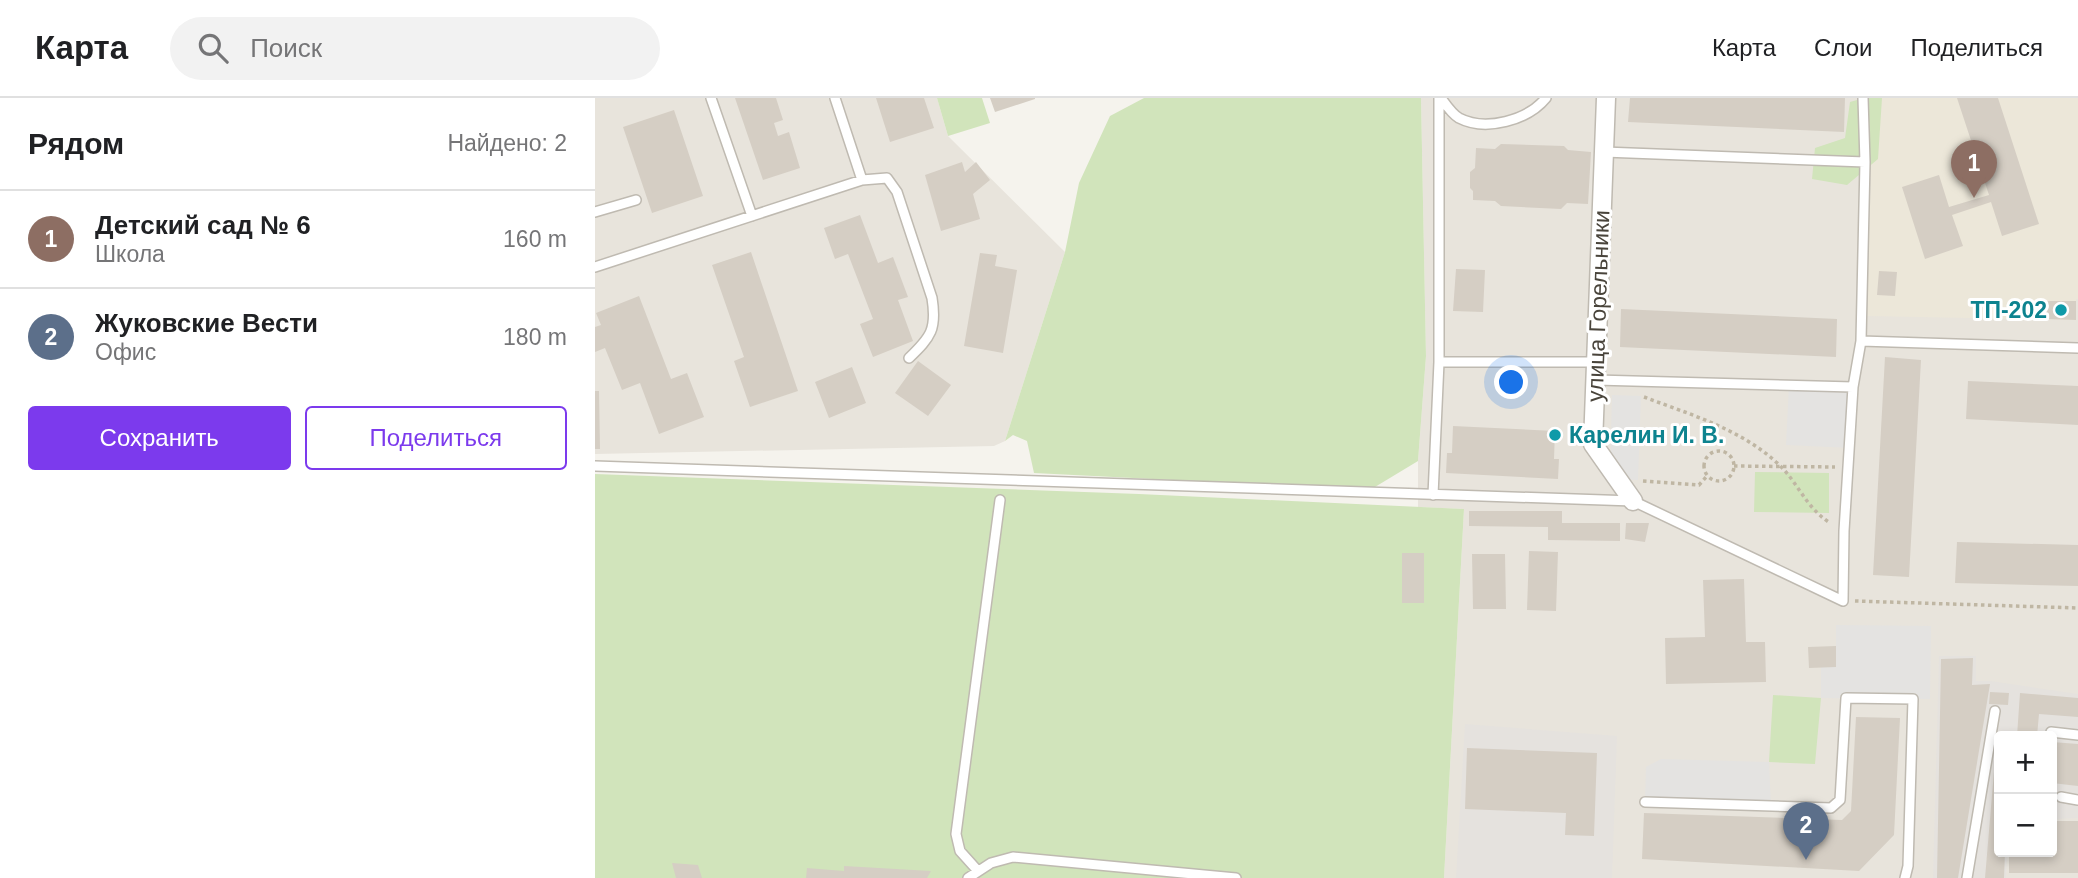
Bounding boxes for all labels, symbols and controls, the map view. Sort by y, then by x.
search box [170,17,660,80]
text: Карта [35,29,128,66]
icon: search [194,29,232,67]
text: Поиск [250,33,322,63]
text: Карта [1712,34,1776,61]
text: Слои [1814,34,1872,61]
text: Поделиться [1910,34,2043,61]
text: Рядом [28,127,124,160]
text: Найдено: 2 [447,130,567,156]
pin: 1 [1951,140,1997,198]
text: Детский сад № 6 [95,210,311,240]
street label: улица Горельники [1582,210,1614,402]
text: 1 [45,226,57,252]
text: 160 m [503,226,567,252]
text: Школа [95,241,165,267]
place label: ТП-202 [1970,297,2047,323]
marker: ТП-202 [2053,302,2069,318]
text: Жуковские Вести [95,308,318,338]
text: 2 [45,324,57,350]
text: 180 m [503,324,567,350]
text: Офис [95,339,156,365]
your location [1494,365,1528,399]
button: Сохранить [28,406,291,470]
button: Поделиться [305,406,567,470]
place label: Карелин И. В. [1569,422,1724,448]
marker: Карелин И. В. [1547,427,1563,443]
map controls [1994,731,2057,857]
button: + [1994,731,2057,794]
button: − [1994,794,2057,857]
pin: 2 [1783,802,1829,860]

